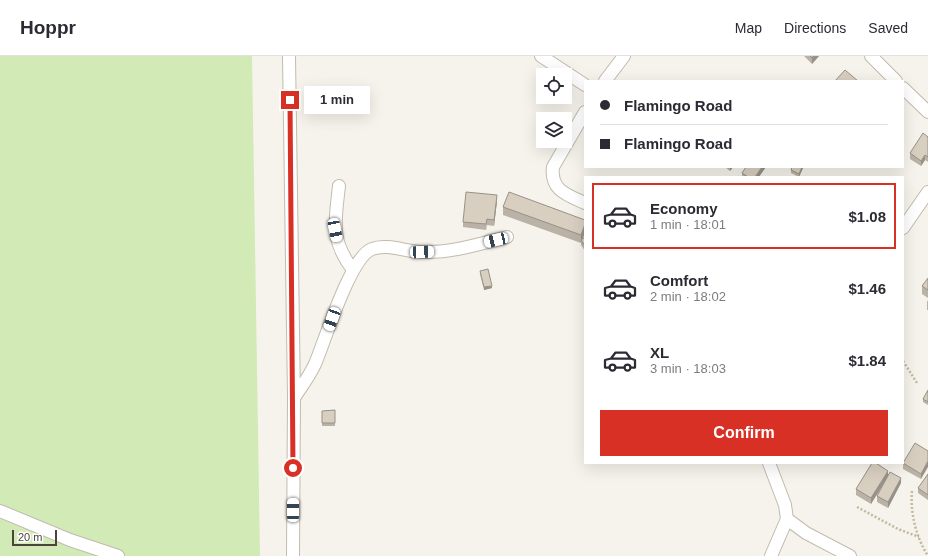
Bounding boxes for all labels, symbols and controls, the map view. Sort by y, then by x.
text: Hoppr [20,17,76,38]
text: Map [735,20,762,36]
text: Directions [784,20,846,36]
text: Saved [868,20,908,36]
map controls [536,68,572,148]
button: locate [536,68,572,104]
callout: 1 min [304,86,370,114]
route end [281,91,299,109]
text: 1 min [320,92,354,107]
text: Flamingo Road [624,97,732,114]
button: layers [536,112,572,148]
text: Flamingo Road [624,135,732,152]
icon: car [602,198,638,234]
text: Economy [650,200,718,217]
text: $1.08 [848,208,886,225]
car [327,217,343,243]
text: 1 min · 18:01 [650,217,726,232]
car [483,231,509,249]
car [410,246,434,258]
icon: car [602,270,638,306]
text: Comfort [650,272,708,289]
text: $1.46 [848,280,886,297]
text: 2 min · 18:02 [650,289,726,304]
car [322,306,342,332]
icon: car [602,342,638,378]
text: XL [650,344,669,361]
text: $1.84 [848,352,886,369]
text: 3 min · 18:03 [650,361,726,376]
button: Confirm [600,410,888,456]
route start [284,459,302,477]
car [287,498,299,522]
scale bar [12,528,57,547]
text: 20 m [18,531,42,543]

